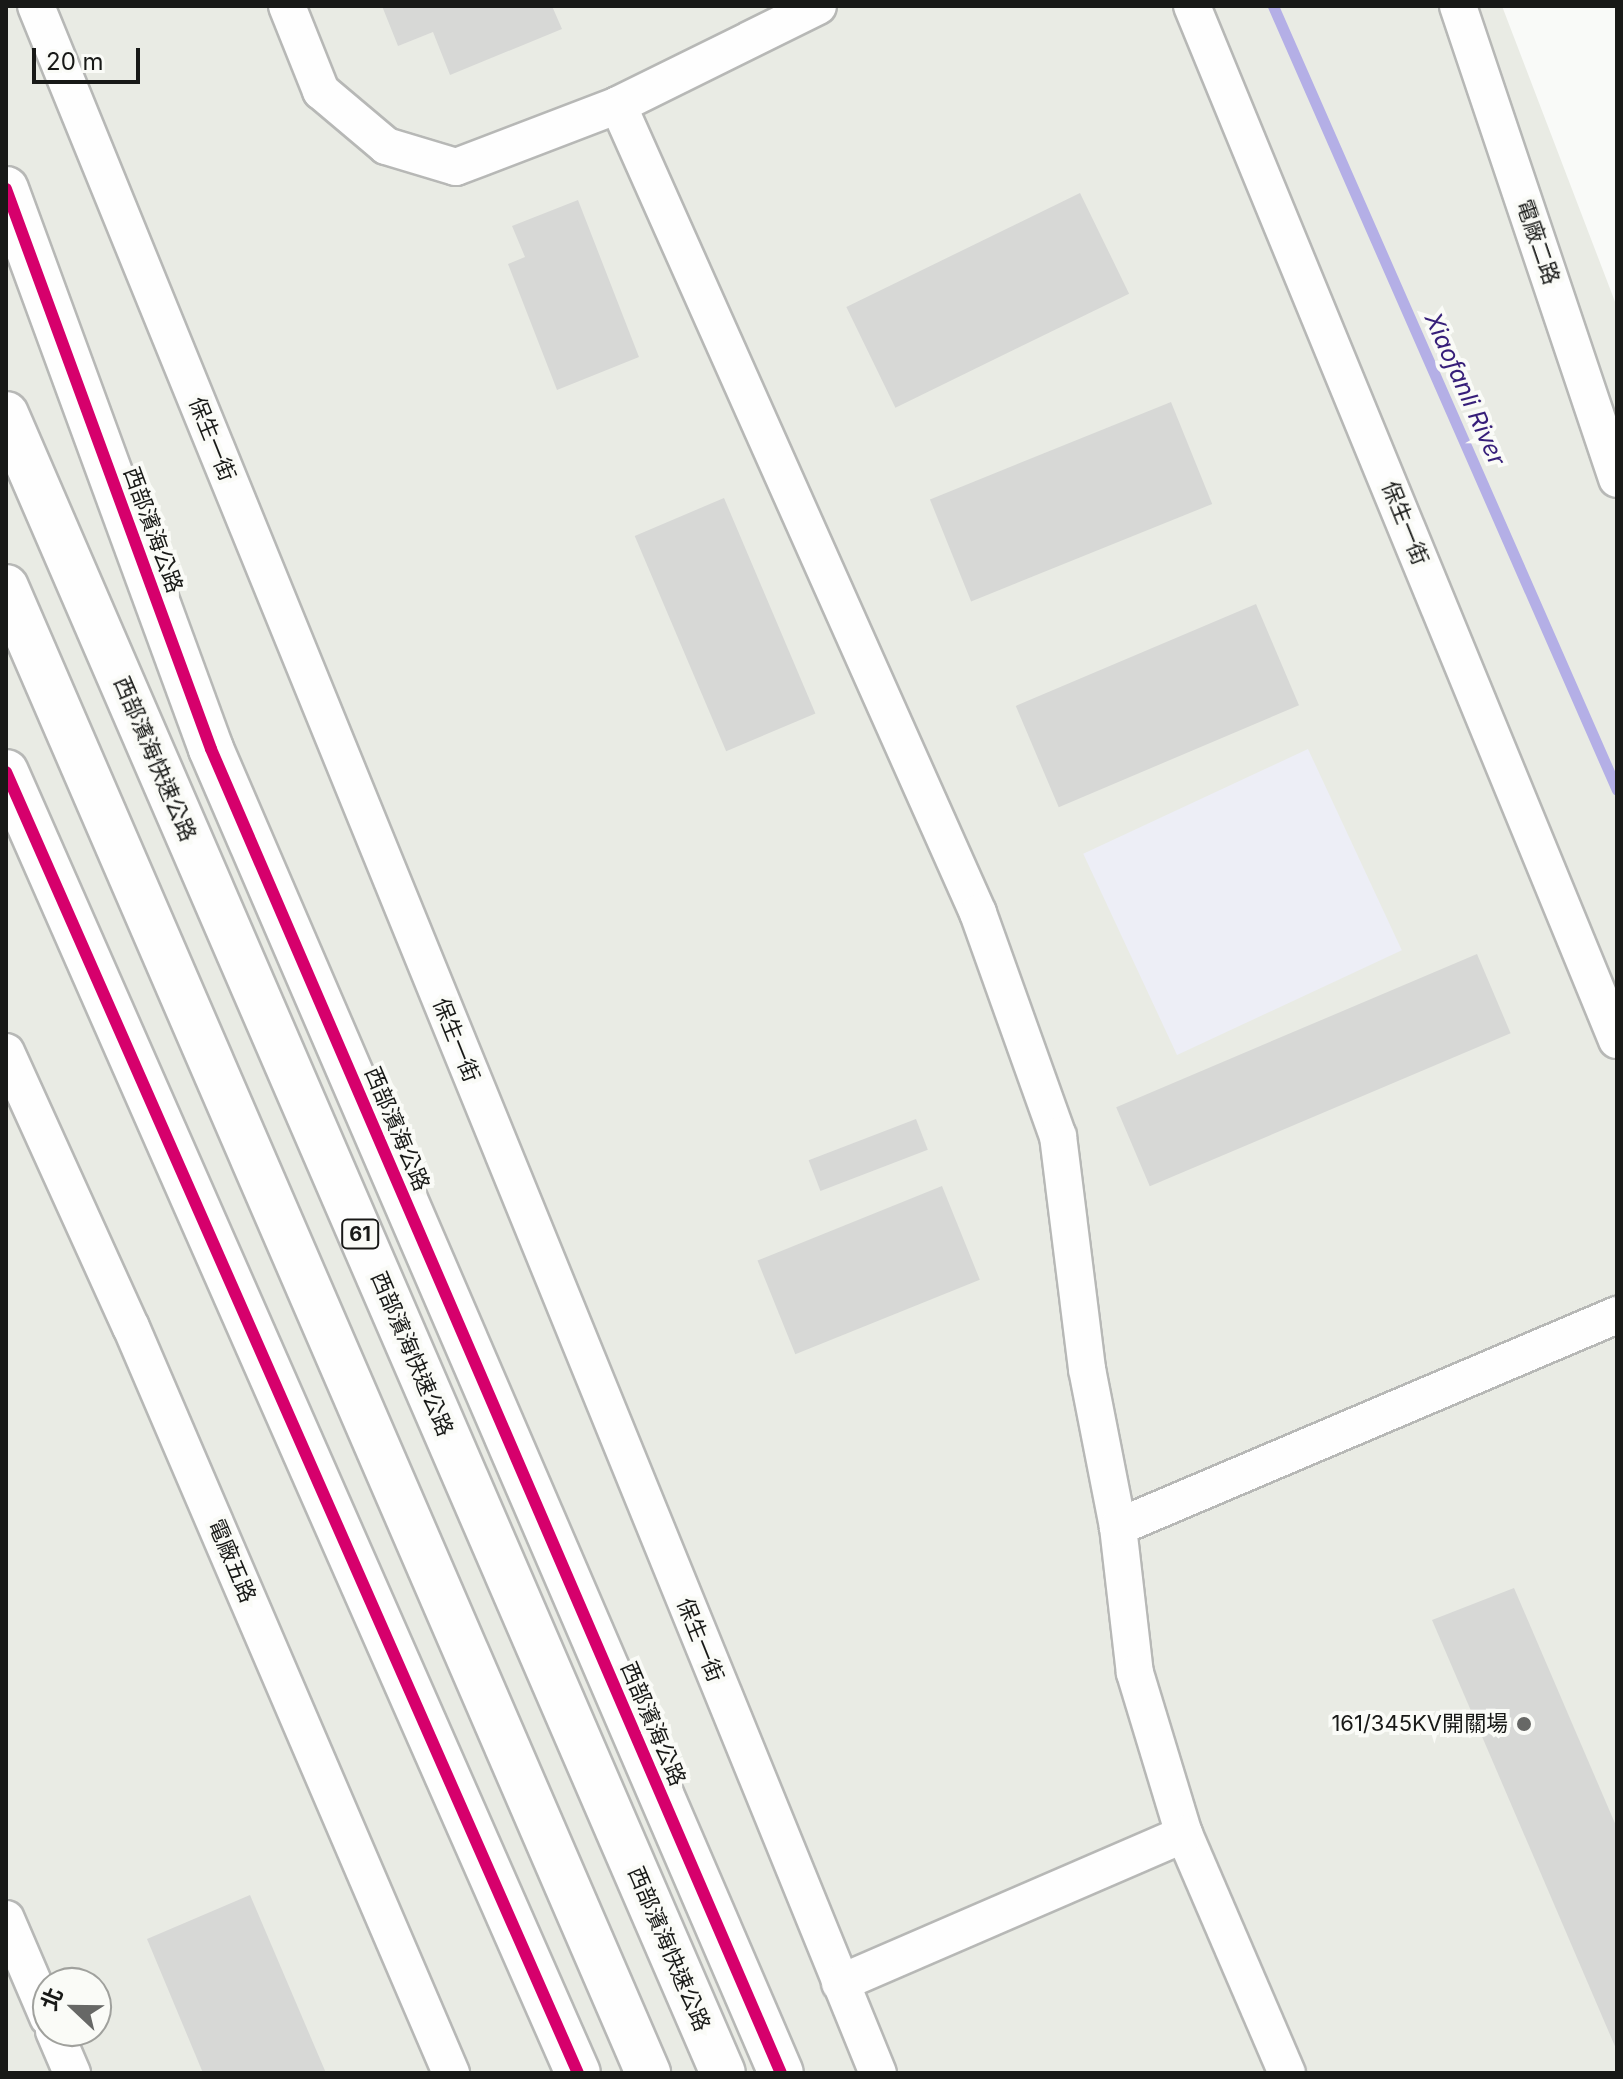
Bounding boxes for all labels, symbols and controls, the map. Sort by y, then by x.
scale bar [36,32,144,82]
text: 20 m [46,47,104,76]
street label: 電廠二路 [1511,196,1565,288]
water label: Xiaofanli River [1418,308,1512,470]
street label: 保生一街 [183,393,241,485]
street label: 西部濱海公路 [118,463,188,597]
street label: 保生一街 [1376,477,1434,569]
street label: 西部濱海快速公路 [108,673,202,845]
street label: 保生一街 [427,994,485,1086]
street label: 西部濱海公路 [359,1063,435,1195]
road number: 61 [340,1218,380,1250]
street label: 西部濱海快速公路 [365,1268,459,1440]
street label: 電廠五路 [203,1515,261,1607]
street label: 保生一街 [671,1594,729,1686]
street label: 西部濱海公路 [615,1658,691,1790]
place label: 161/345KV開關場 [1331,1711,1508,1737]
marker: 161/345KV開關場 [1515,1715,1533,1733]
street label: 西部濱海快速公路 [622,1863,716,2035]
north arrow [32,1967,112,2047]
text: 北 [35,1984,68,2014]

